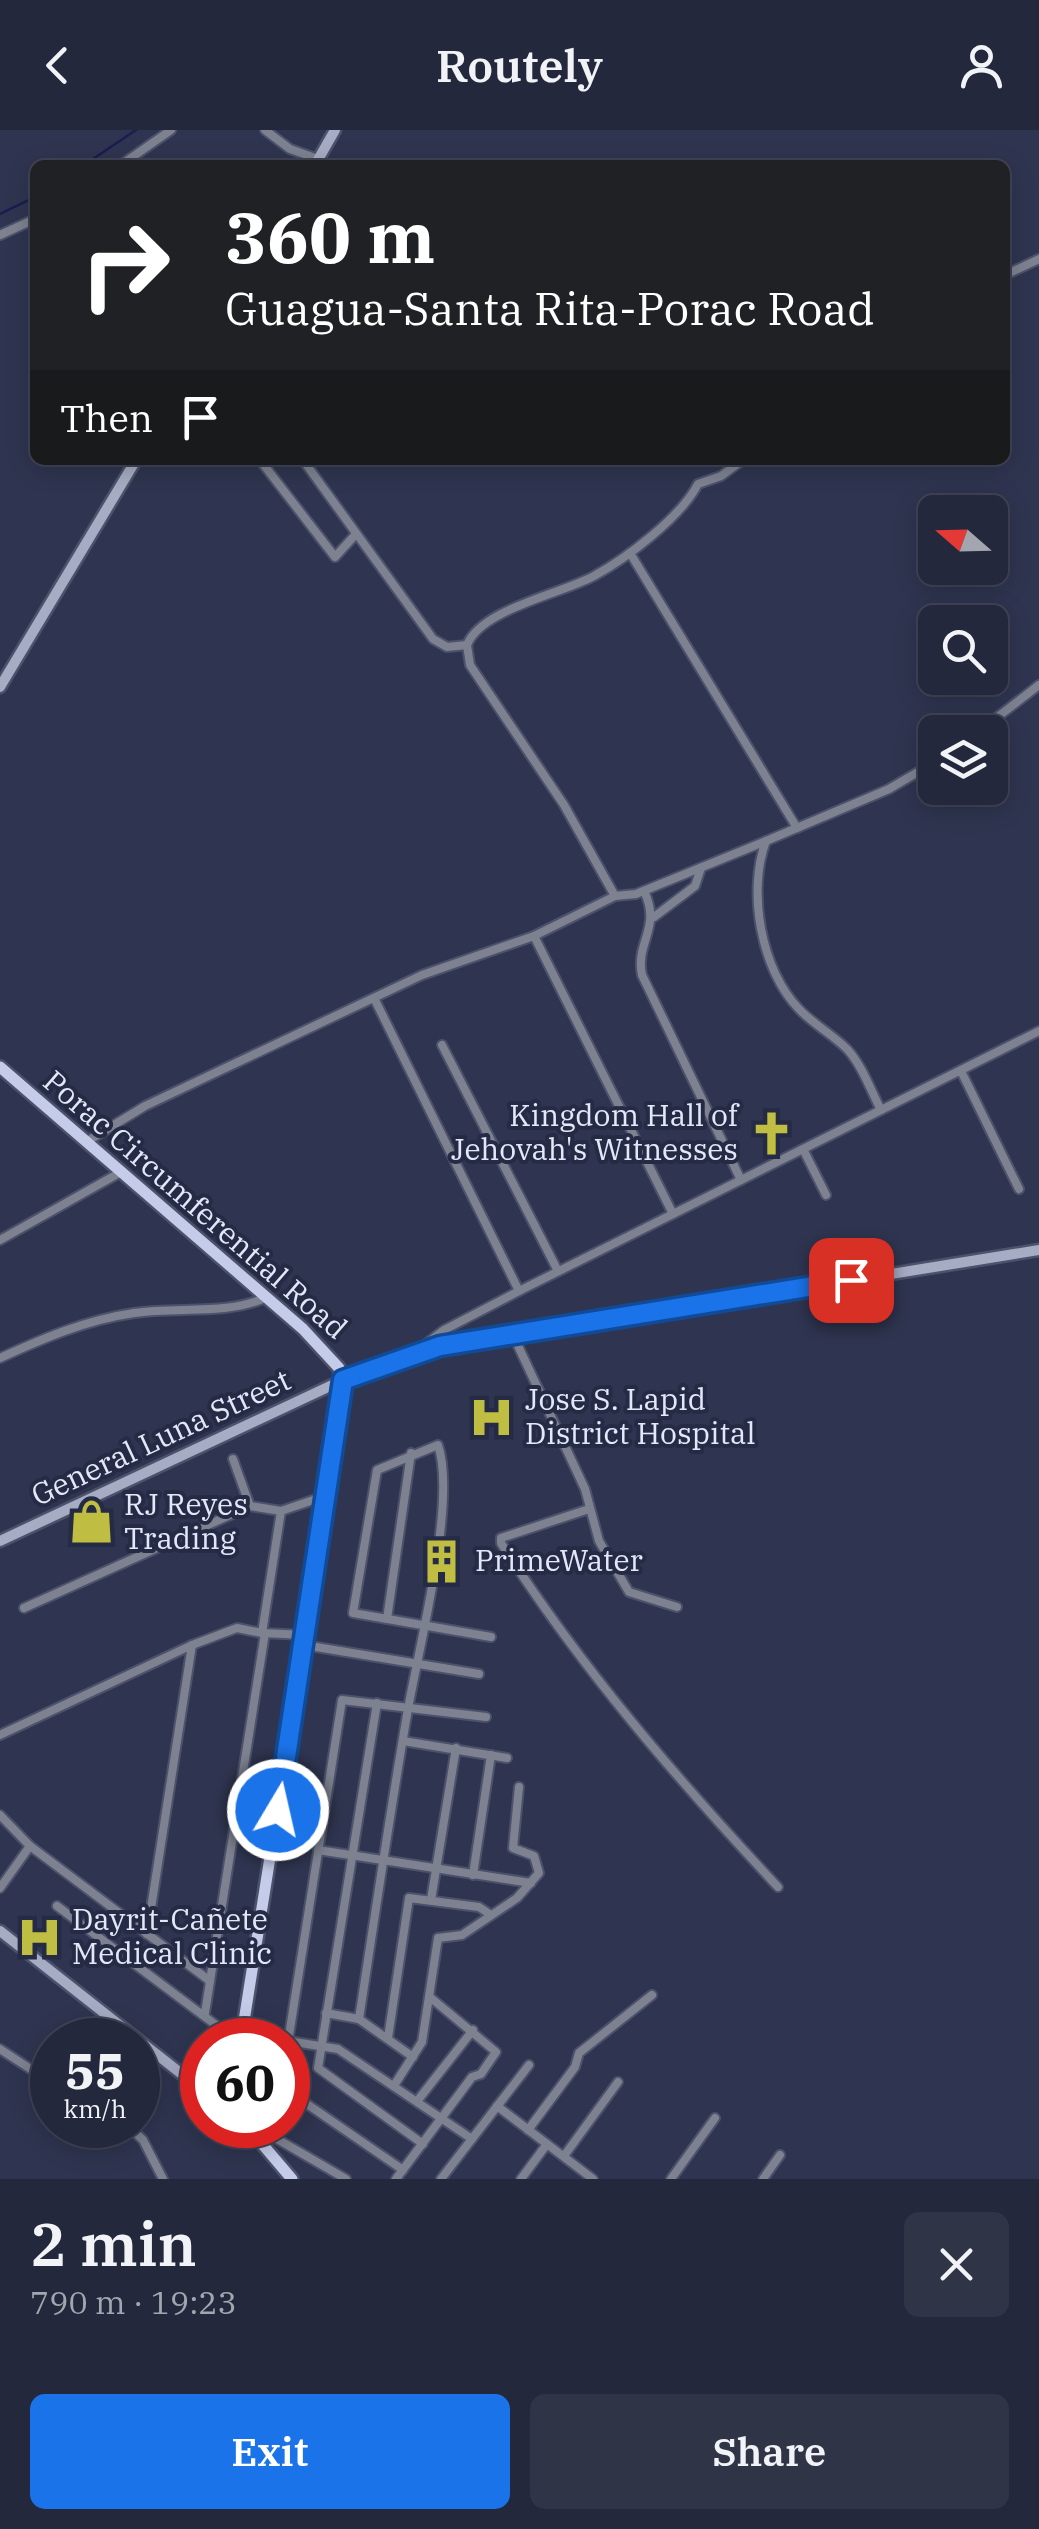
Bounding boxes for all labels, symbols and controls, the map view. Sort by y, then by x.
text: Routely [436,36,603,94]
icon: back [30,38,85,93]
icon: person [954,38,1009,93]
text: 360 m [225,191,435,282]
icon: right [60,200,190,330]
text: Guagua-Santa Rita-Porac Road [225,279,875,337]
icon: arrive [173,390,228,445]
text: Then [60,393,153,442]
north arrow [918,495,1008,585]
map controls [918,495,1008,805]
button: search [918,605,1008,695]
button: layers [918,715,1008,805]
street label: Porac Circumferential Road [36,1061,356,1347]
place label: Kingdom Hall of Jehovah's Witnesses [451,1095,740,1168]
church icon: Kingdom Hall of Jehovah's Witnesses [747,1109,795,1157]
pin [809,1238,894,1323]
icon: arrive [824,1253,879,1308]
street label: General Luna Street [25,1359,296,1514]
place label: Jose S. Lapid District Hospital [525,1379,755,1452]
hospital icon: Jose S. Lapid District Hospital [468,1393,516,1441]
place label: RJ Reyes Trading [124,1484,248,1557]
shop icon: RJ Reyes Trading [67,1498,115,1546]
building icon: PrimeWater [418,1537,466,1585]
place label: PrimeWater [475,1540,643,1579]
position arrow [226,1758,330,1862]
place label: Dayrit-Cañete Medical Clinic [72,1899,272,1972]
hospital icon: Dayrit-Cañete Medical Clinic [15,1913,63,1961]
speed limit sign: 60 [180,2018,310,2148]
text: 55 [65,2038,125,2103]
text: km/h [63,2092,127,2125]
text: 2 min [30,2204,197,2283]
button: close [904,2212,1009,2317]
text: 790 m · 19:23 [30,2281,237,2323]
button: Exit [30,2394,510,2509]
button: Share [530,2394,1009,2509]

